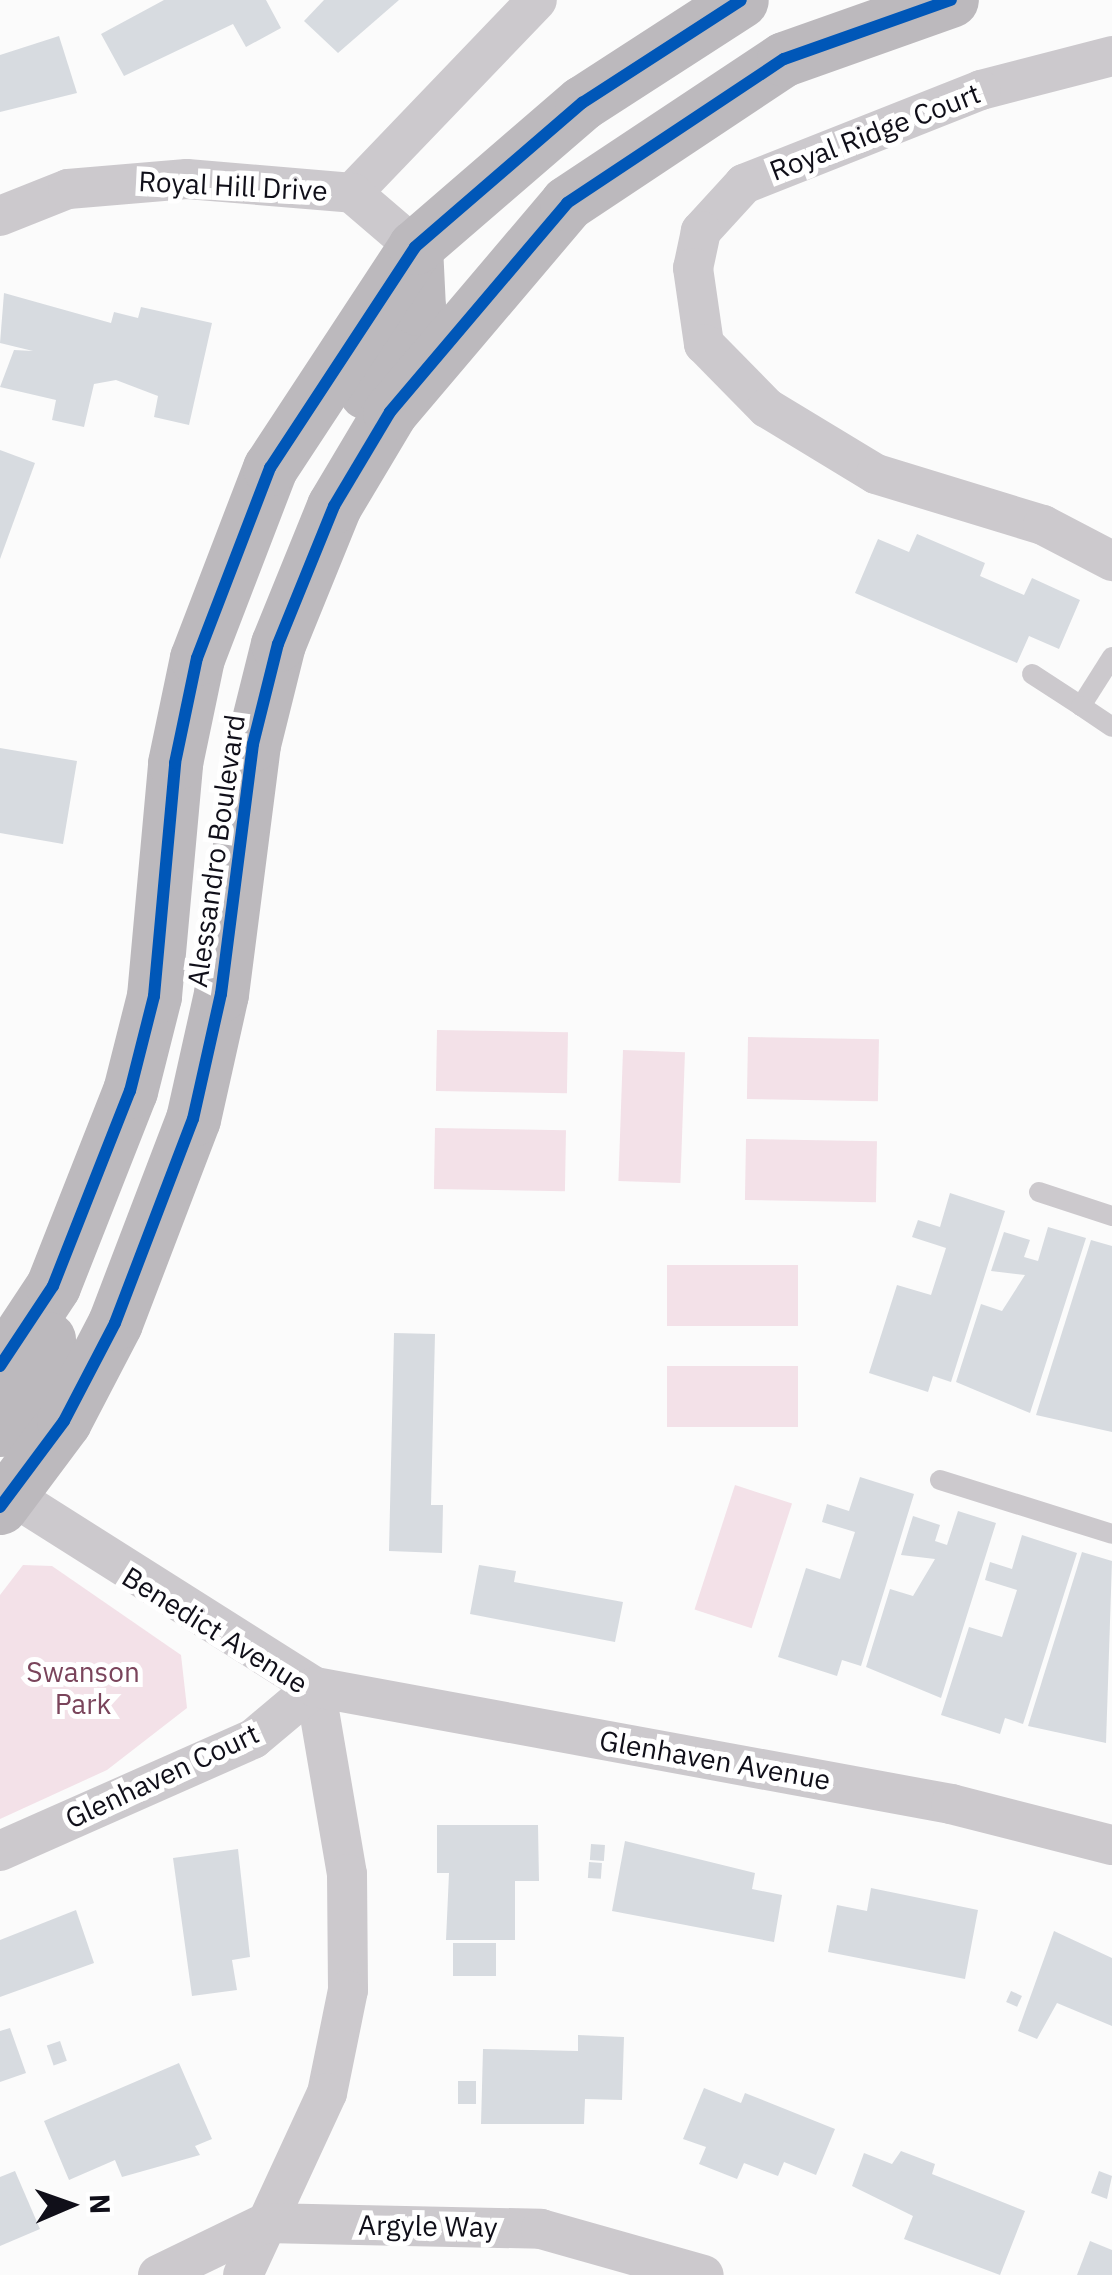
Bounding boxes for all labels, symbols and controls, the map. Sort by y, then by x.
street label: Royal Ridge Court [765,76,985,188]
street label: Royal Hill Drive [138,164,328,208]
street label: Alessandro Boulevard [180,712,252,990]
street label: Benedict Avenue [116,1560,314,1700]
park label: Swanson Park [26,1655,140,1721]
street label: Glenhaven Court [60,1716,264,1836]
street label: Glenhaven Avenue [597,1723,833,1797]
north arrow [20,2155,120,2255]
text: N [82,2193,119,2215]
street label: Argyle Way [358,2208,498,2244]

